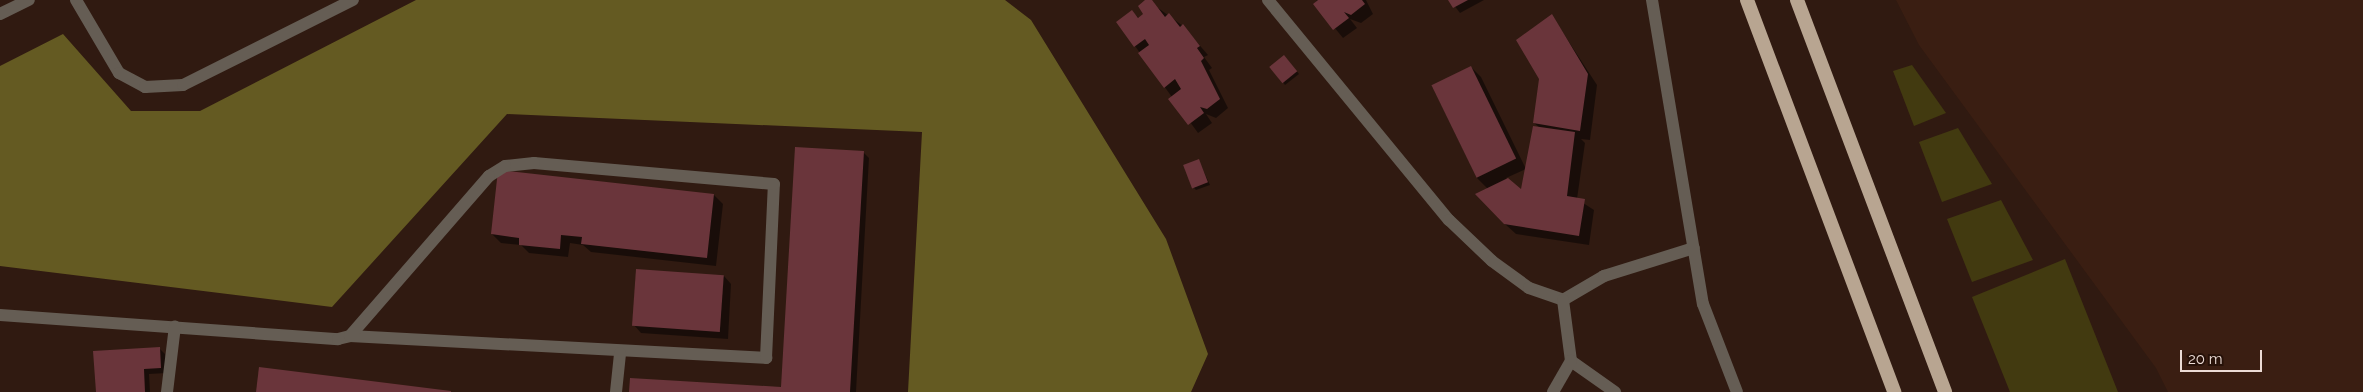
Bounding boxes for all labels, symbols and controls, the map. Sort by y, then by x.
scale bar [2183,340,2266,372]
text: 20 m [2188,350,2223,368]

